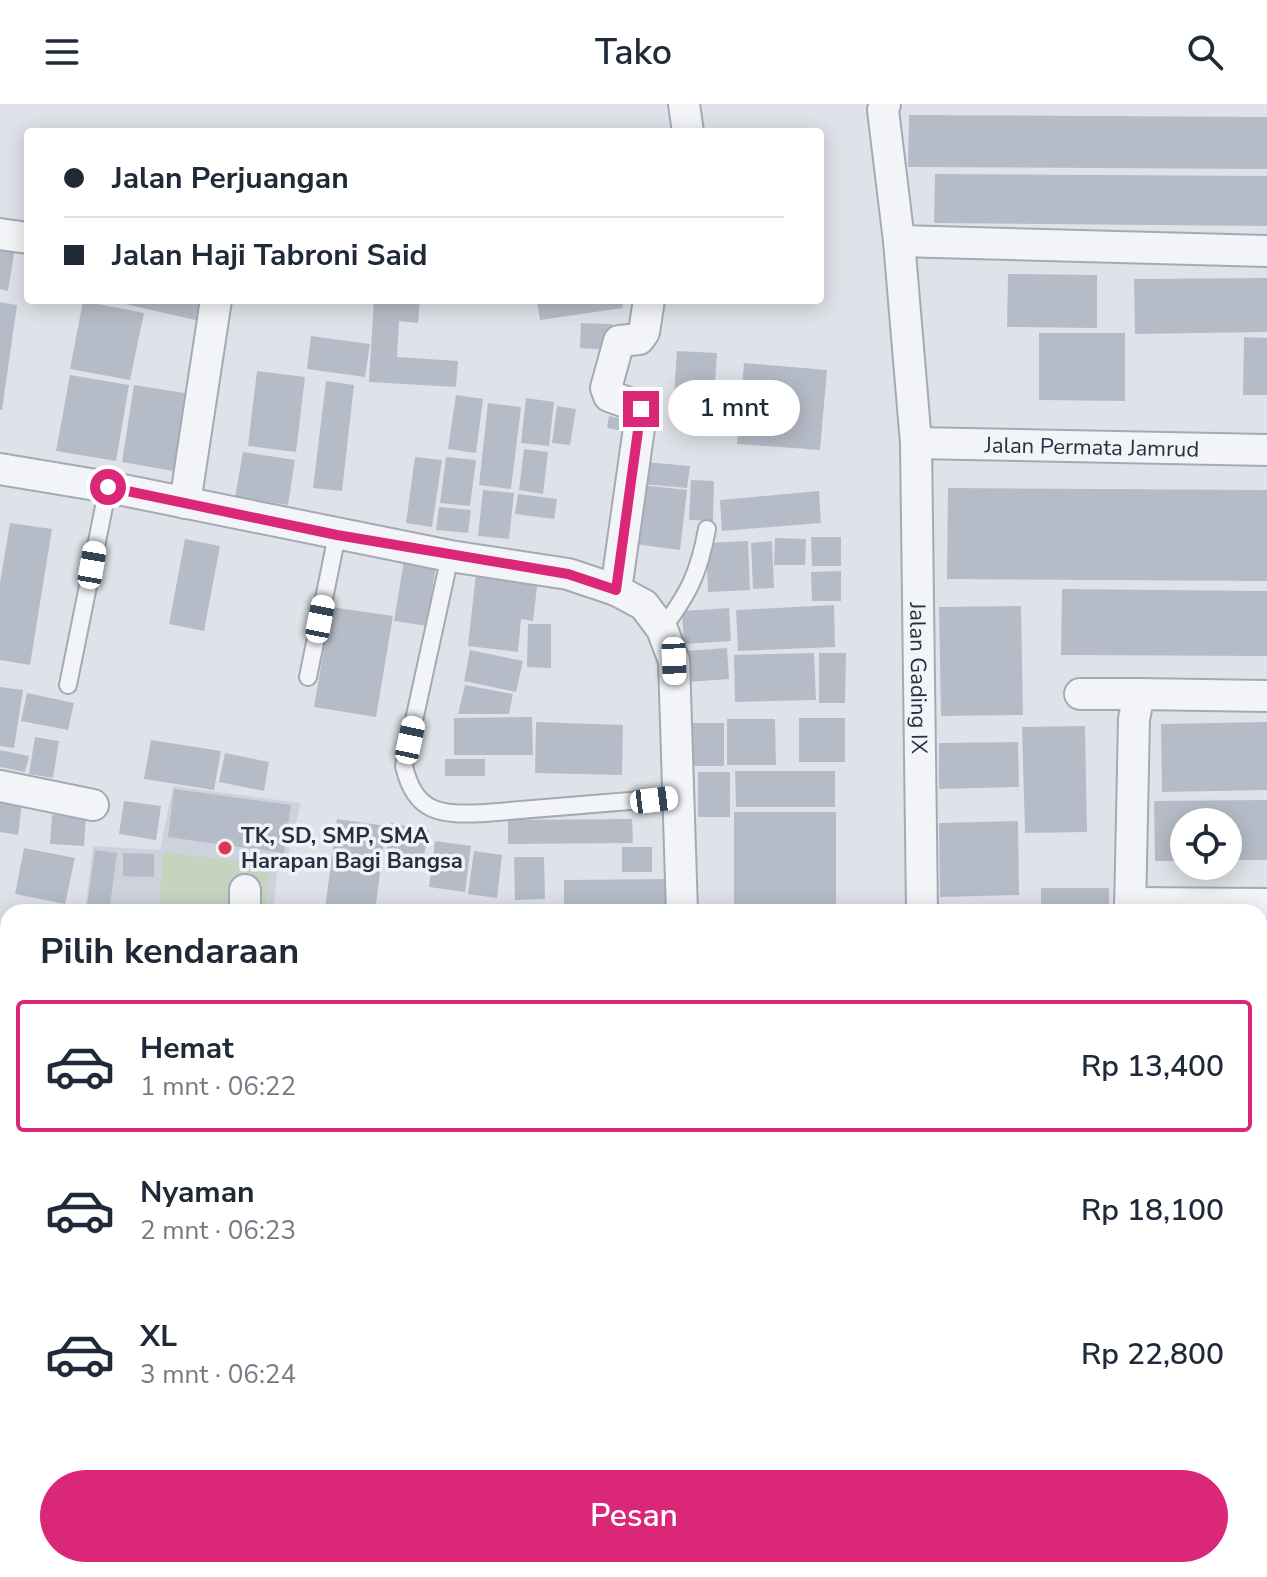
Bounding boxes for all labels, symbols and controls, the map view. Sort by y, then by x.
text: Tako [595,28,672,77]
icon: menu [40,30,84,74]
icon: search [1183,30,1227,74]
text: Jalan Perjuangan [112,158,349,199]
text: Jalan Haji Tabroni Said [112,235,428,276]
callout: 1 mnt [669,381,801,437]
text: 1 mnt [699,390,769,425]
route end [623,391,659,427]
street label: Jalan Permata Jamrud [983,430,1199,465]
route start [90,469,126,505]
car [76,539,108,591]
car [304,593,336,645]
street label: Jalan Gading IX [902,601,934,755]
car [661,637,687,685]
car [393,714,427,766]
car [629,785,679,815]
map controls [1170,808,1242,880]
button: locate [1170,808,1242,880]
place label: TK, SD, SMP, SMA Harapan Bagi Bangsa [241,821,463,876]
marker: TK, SD, SMP, SMA Harapan Bagi Bangsa [216,839,234,857]
text: Pilih kendaraan [40,927,299,976]
text: Hemat [140,1028,234,1069]
icon: car [44,1030,116,1102]
text: Rp 13,400 [1081,1046,1224,1087]
text: 1 mnt · 06:22 [140,1069,296,1104]
text: Nyaman [140,1172,255,1213]
icon: car [44,1174,116,1246]
text: Rp 18,100 [1081,1190,1224,1231]
text: 2 mnt · 06:23 [140,1213,296,1248]
text: XL [140,1316,177,1357]
icon: car [44,1318,116,1390]
text: Rp 22,800 [1081,1334,1224,1375]
text: 3 mnt · 06:24 [140,1357,296,1392]
button: Pesan [40,1470,1228,1562]

